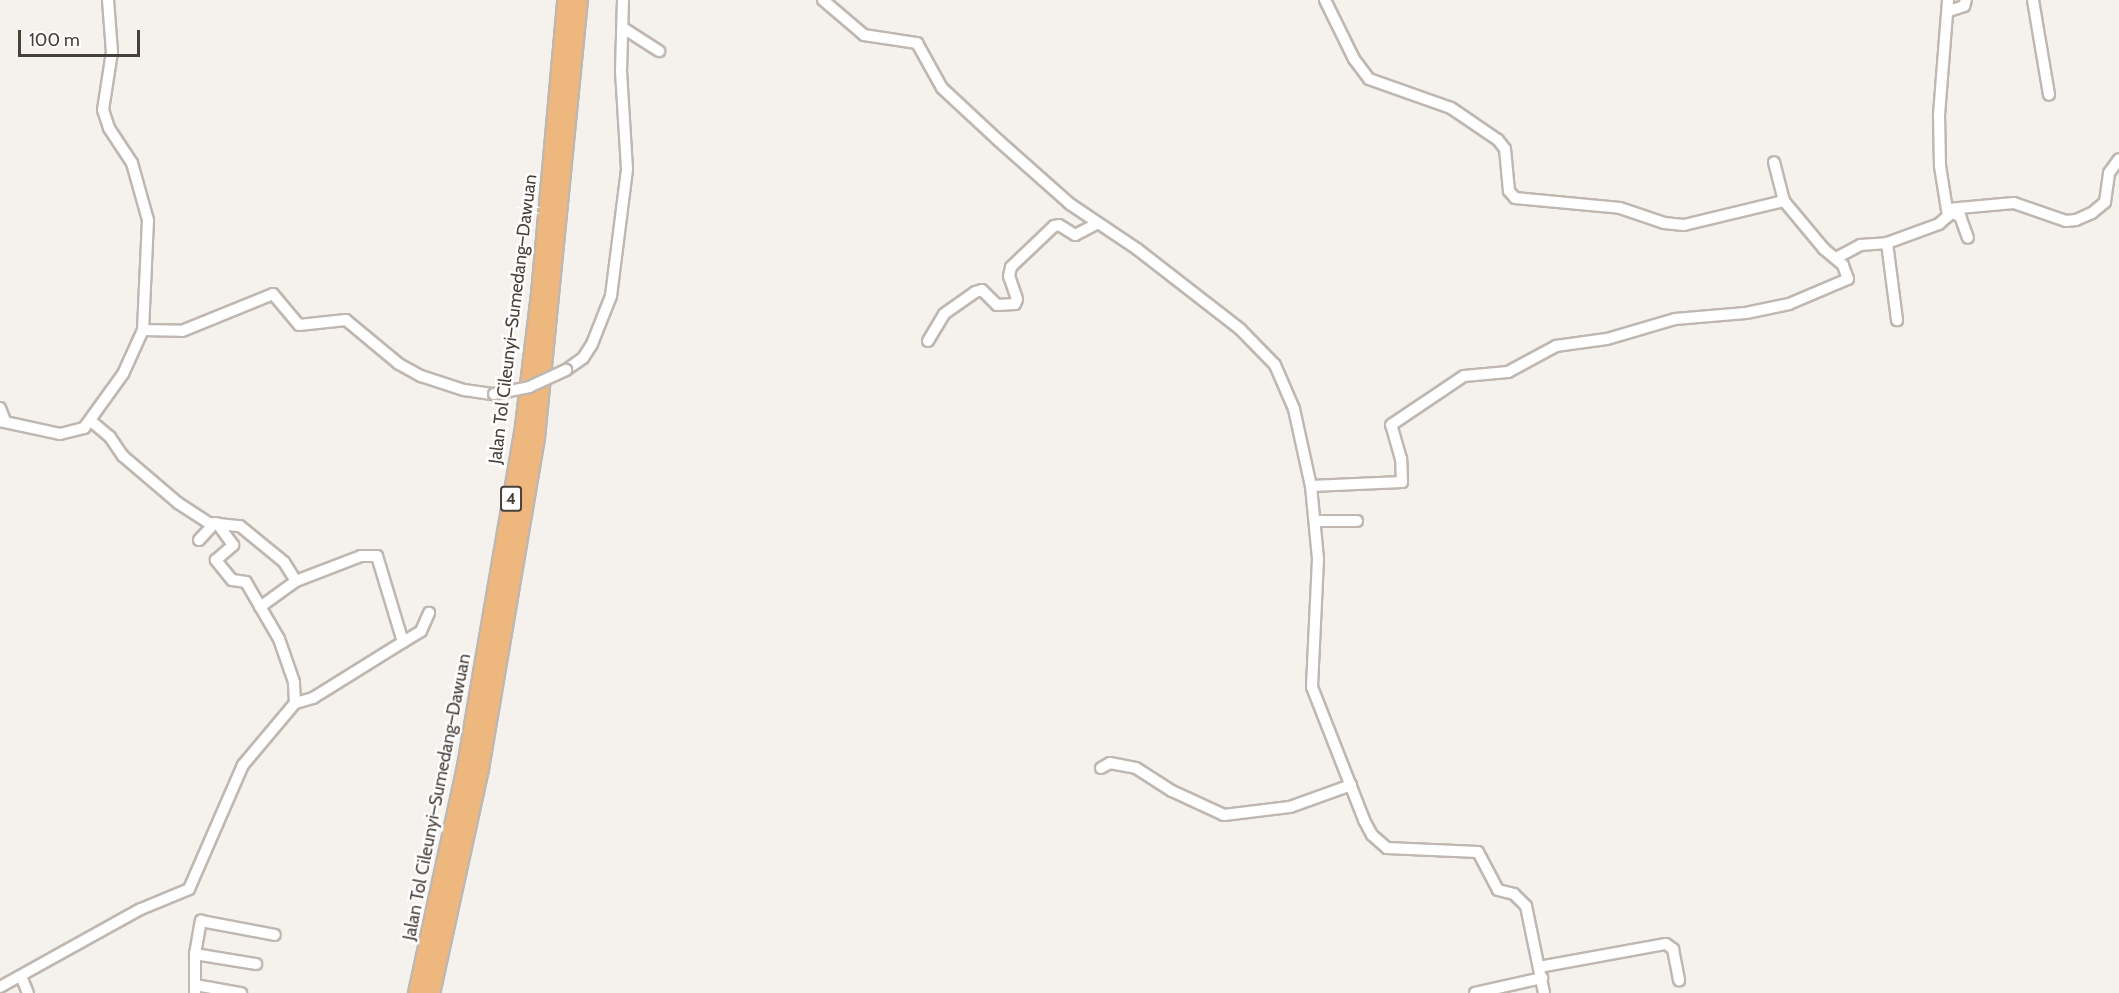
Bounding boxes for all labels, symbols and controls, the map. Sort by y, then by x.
scale bar [21,18,142,56]
text: 100 m [29,29,80,51]
street label: Jalan Tol Cileunyi–Sumedang–Dawuan [485,173,541,465]
road number: 4 [499,486,523,512]
street label: Jalan Tol Cileunyi–Sumedang–Dawuan [399,652,475,942]

